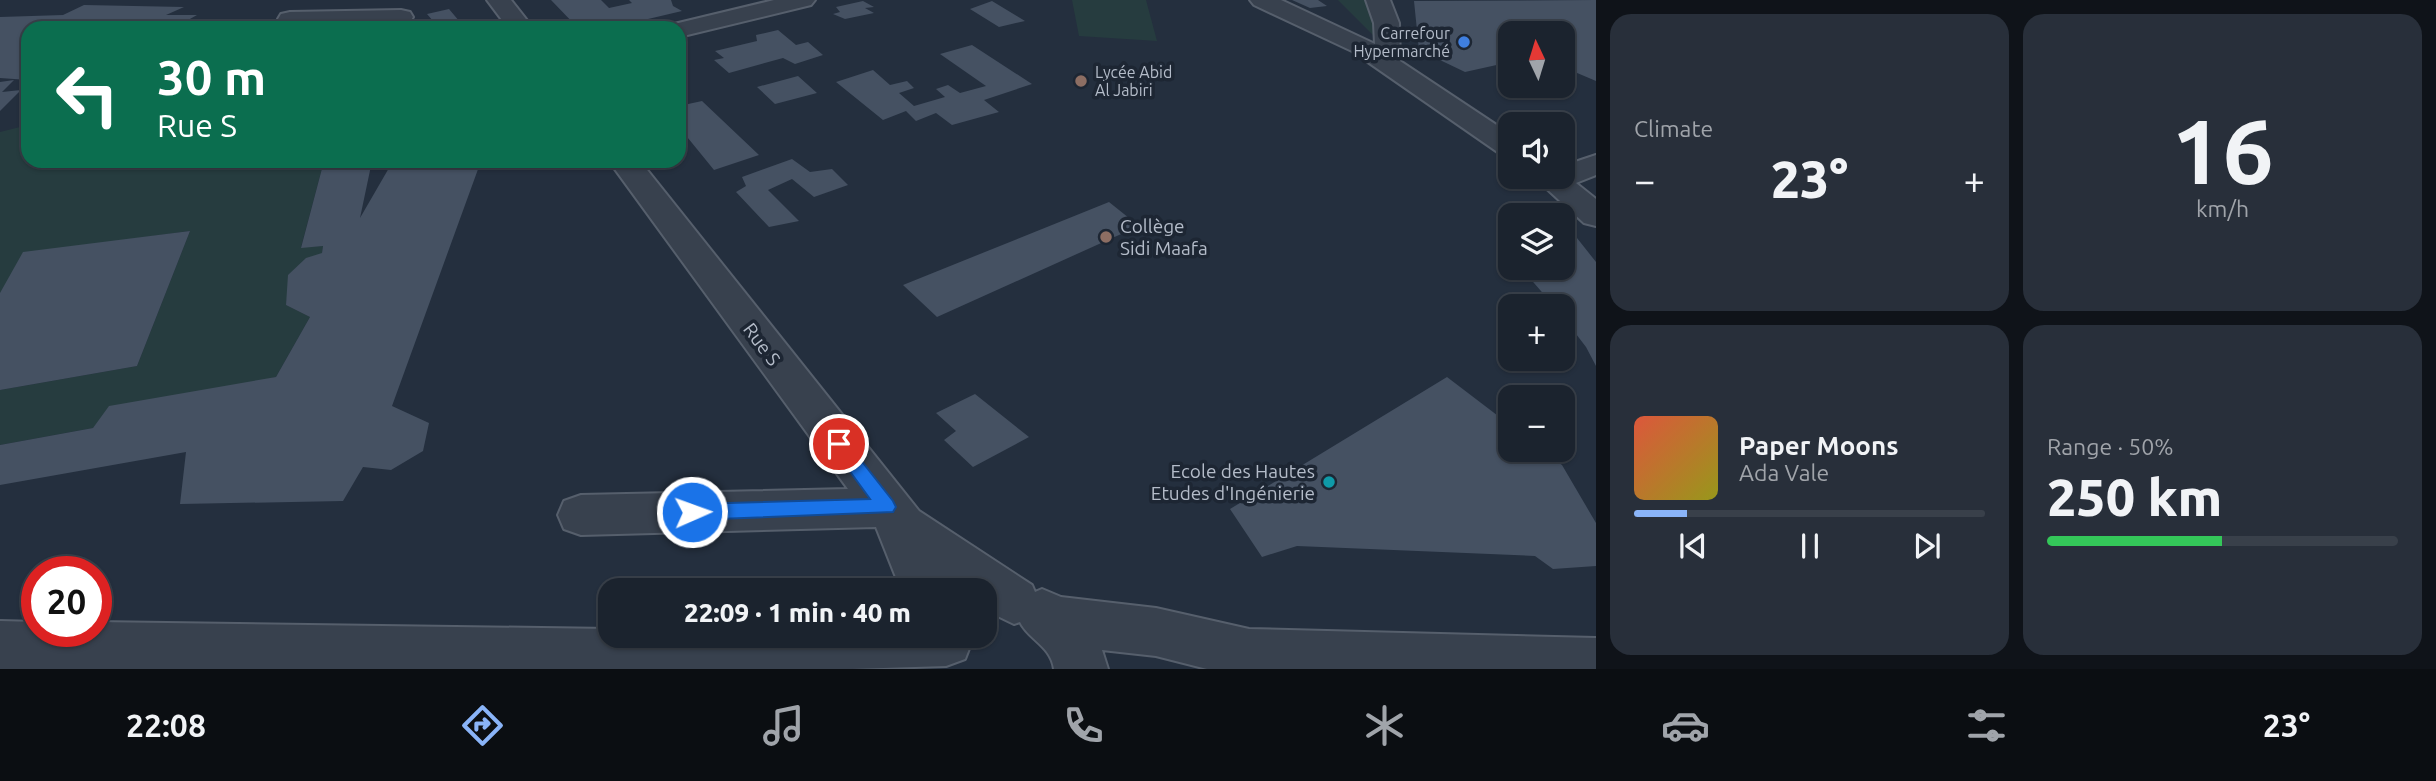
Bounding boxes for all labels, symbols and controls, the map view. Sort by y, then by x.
north arrow [1498,21,1575,98]
map controls [1498,21,1575,462]
place label: Carrefour Hypermarché [1353,24,1450,60]
marker: Carrefour Hypermarché [1456,34,1472,50]
icon: left [42,49,133,140]
text: 30 m [157,49,266,104]
place label: Lycée Abid Al Jabiri [1095,63,1172,99]
marker: Lycée Abid Al Jabiri [1073,73,1089,89]
text: 16 [2171,99,2274,201]
text: Rue S [157,107,237,143]
button: sound [1498,112,1575,189]
text: Climate [1634,116,1713,141]
text: 23° [1771,150,1848,208]
text: − [1634,159,1655,201]
text: + [1964,159,1985,201]
text: km/h [2196,196,2249,221]
button: layers [1498,203,1575,280]
place label: Collège Sidi Maafa [1120,215,1208,259]
marker: Collège Sidi Maafa [1098,229,1114,245]
button: + [1498,294,1575,371]
street label: Rue S [739,318,785,370]
button: − [1498,385,1575,462]
pin [809,414,869,474]
icon: arrive [820,425,858,463]
text: Paper Moons [1739,431,1898,460]
text: Range · 50% [2047,434,2174,459]
place label: Ecole des Hautes Etudes d'Ingénierie [1151,460,1315,504]
text: Ada Vale [1739,460,1829,485]
text: 250 km [2047,468,2222,526]
marker: Ecole des Hautes Etudes d'Ingénierie [1321,474,1337,490]
position arrow [655,475,729,549]
icon: previous [1674,527,1712,565]
icon: pause [1791,527,1829,565]
icon: next [1908,527,1946,565]
speed limit sign: 20 [21,556,112,647]
text: 22:09 · 1 min · 40 m [684,598,911,627]
icon: directions [458,701,507,750]
icon: music [759,701,808,750]
icon: phone [1059,701,1108,750]
icon: climate [1360,701,1409,750]
icon: car [1661,701,1710,750]
icon: filters [1962,701,2011,750]
text: 22:08 [126,707,206,743]
text: 23° [2263,707,2310,743]

